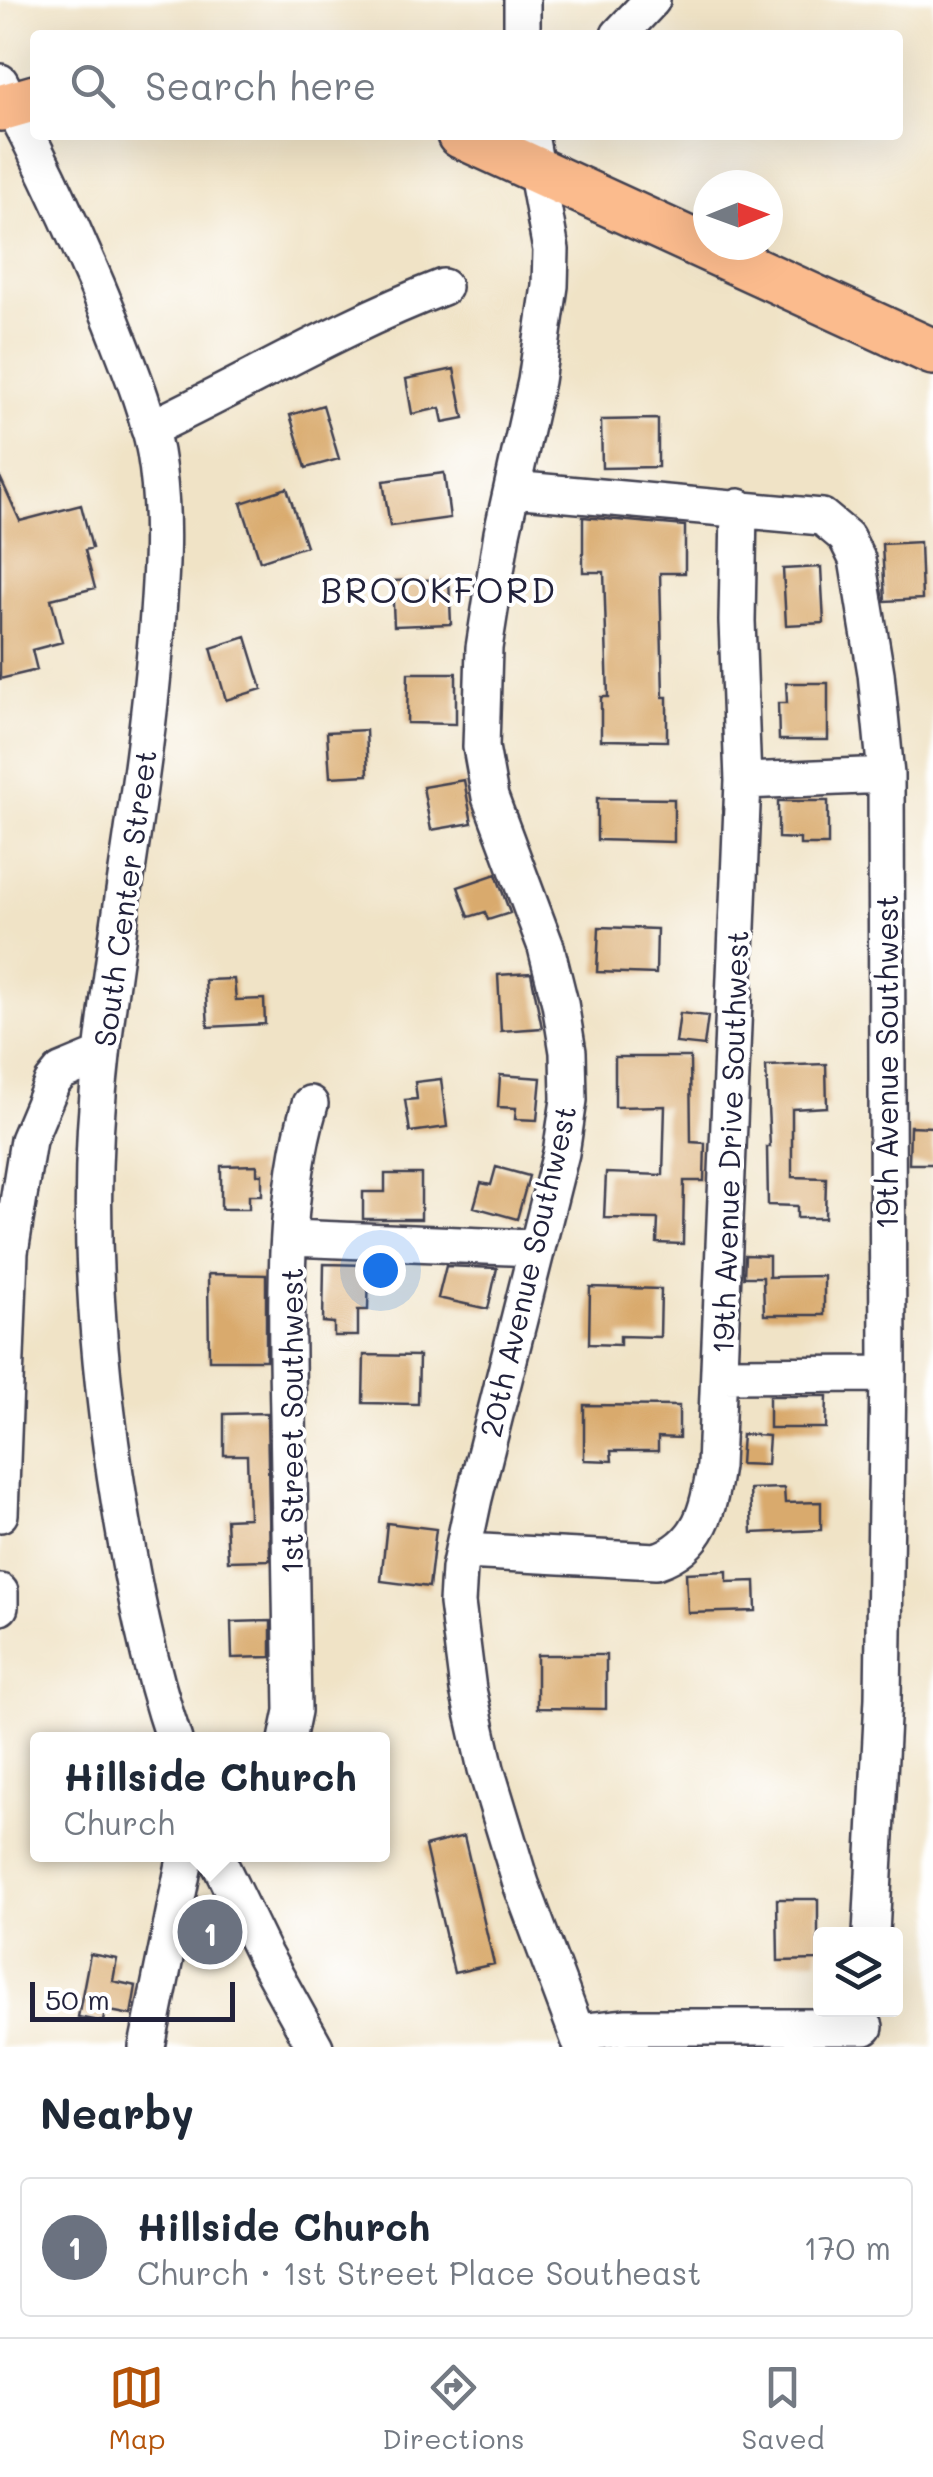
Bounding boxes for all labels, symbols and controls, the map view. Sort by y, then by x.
search box [30,30,903,140]
icon: search [65,58,120,113]
text: Search here [145,60,376,110]
north arrow [693,170,783,260]
district label: BROOKFORD [320,566,558,612]
street label: South Center Street [83,747,165,1049]
street label: 19th Avenue Southwest [866,894,906,1230]
street label: 19th Avenue Drive Southwest [702,929,756,1355]
street label: 20th Avenue Southwest [469,1101,585,1441]
your location [355,1245,406,1296]
street label: 1st Street Southwest [271,1268,311,1574]
popup [30,1732,390,1862]
text: Hillside Church [64,1751,356,1801]
text: Church [64,1801,175,1843]
pin: 1 [178,1894,242,1970]
map controls [813,1927,903,2017]
button: layers [813,1927,903,2017]
scale bar [30,1977,235,2022]
text: 50 m [45,1981,110,2017]
text: Nearby [40,2085,194,2140]
text: Hillside Church [137,2201,430,2251]
text: 1 [67,2226,82,2268]
text: 170 m [803,2226,891,2268]
text: Church · 1st Street Place Southeast [137,2251,701,2293]
tab: Map [108,2360,165,2456]
tab: Directions [382,2360,525,2456]
tab: Saved [741,2360,825,2456]

